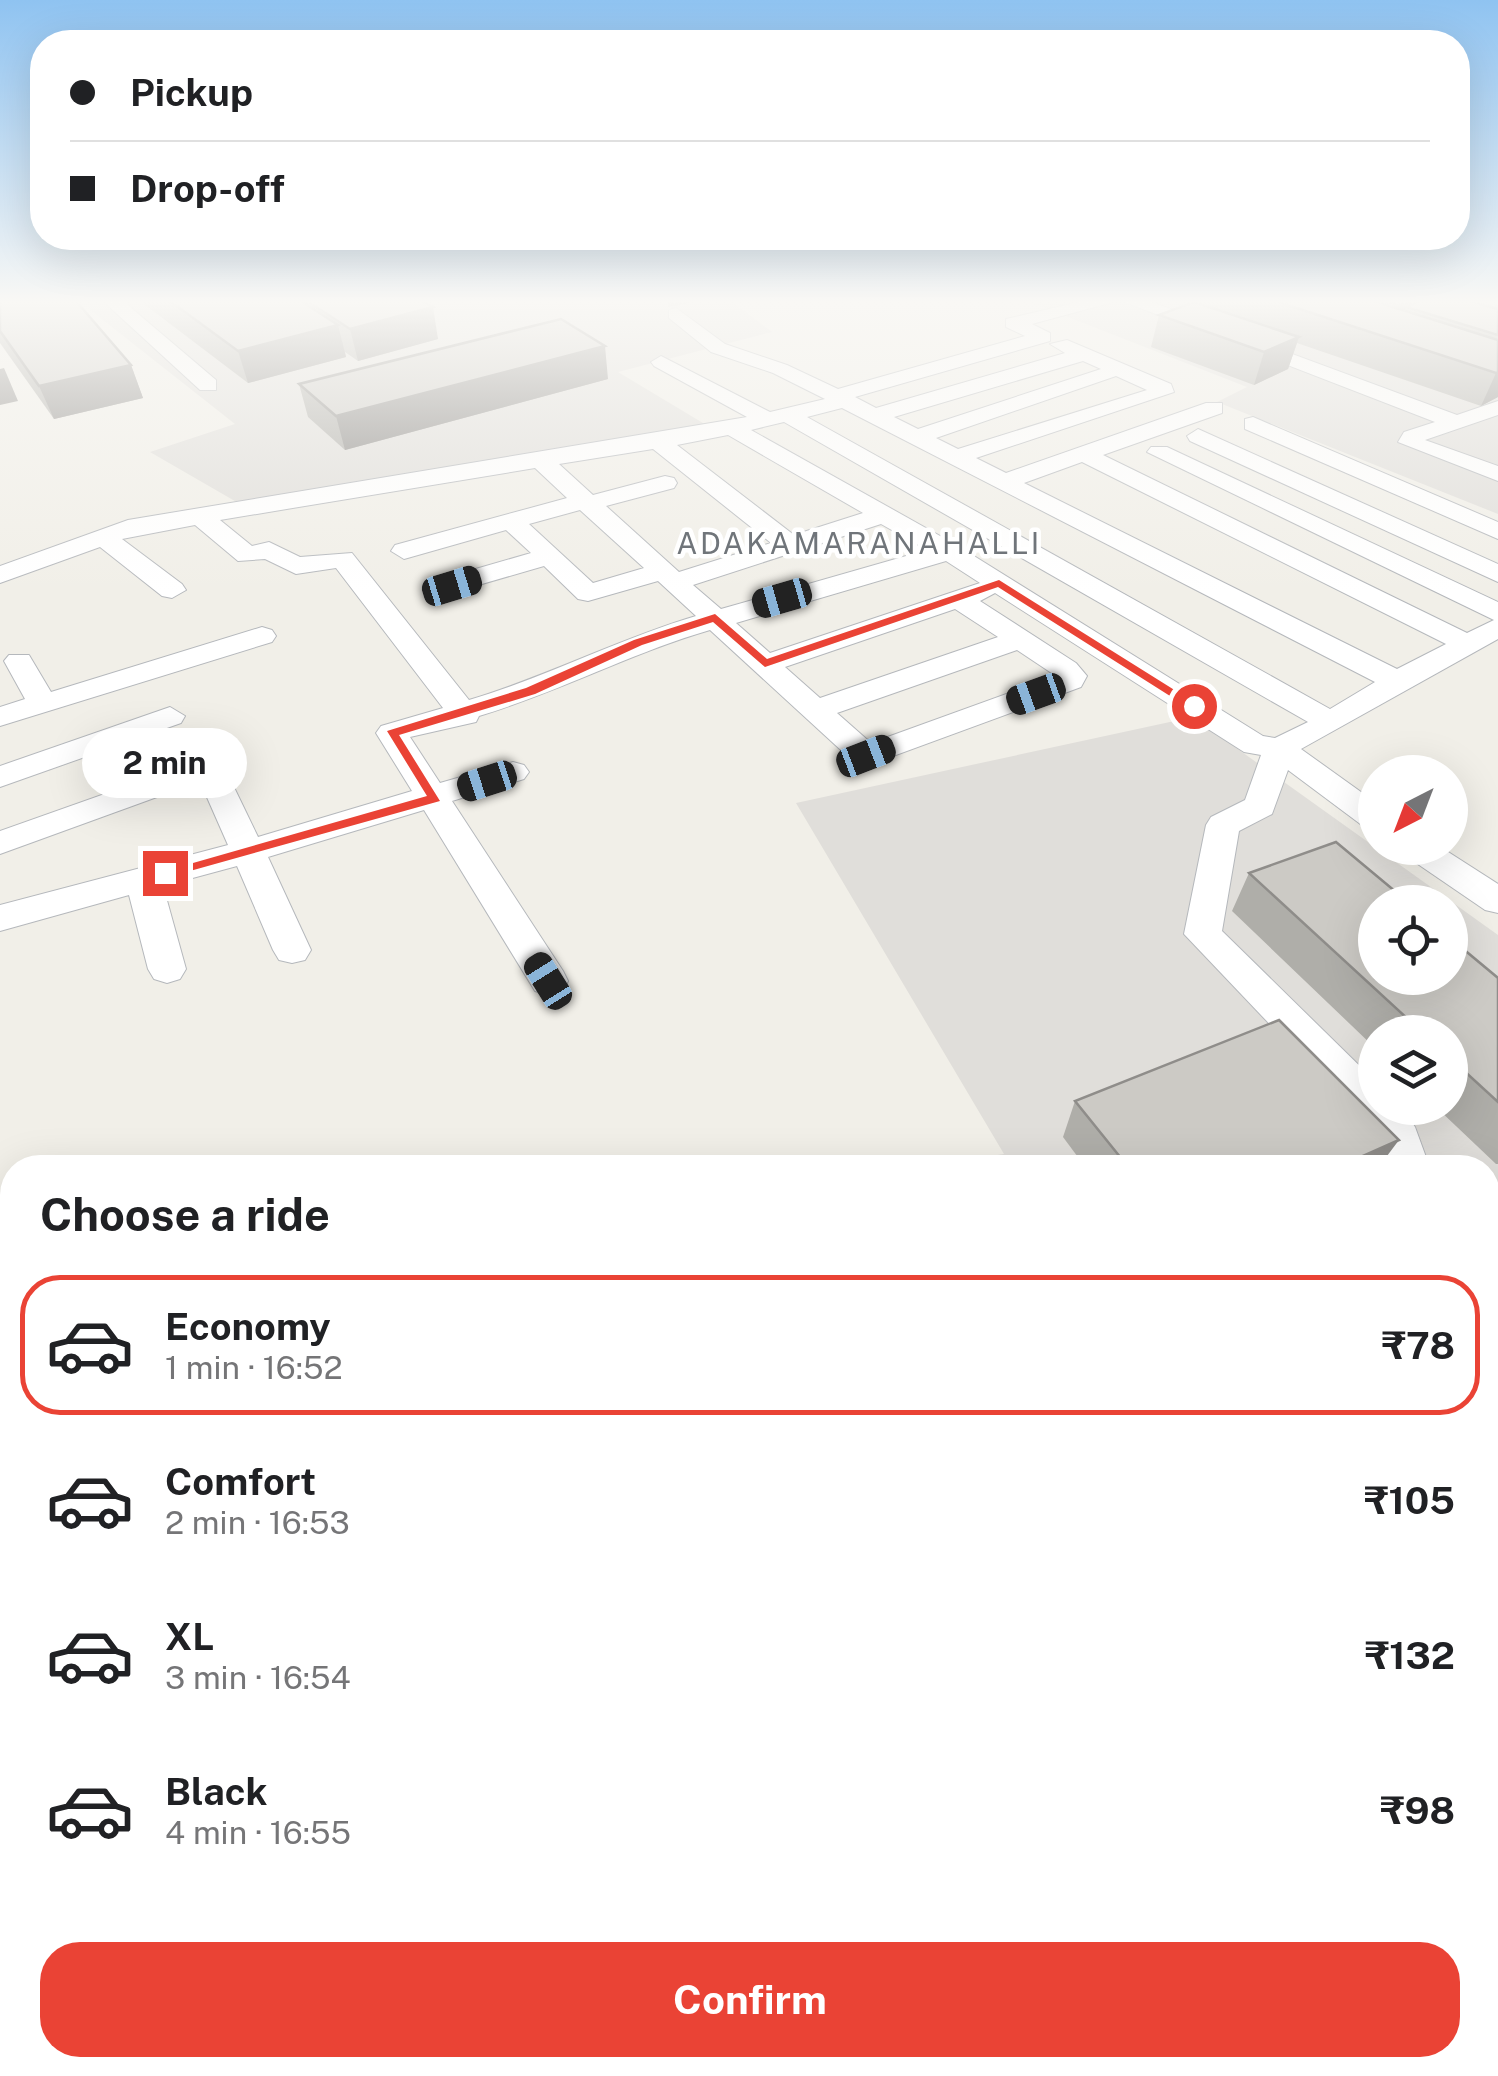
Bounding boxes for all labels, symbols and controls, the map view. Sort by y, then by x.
text: Pickup [130,70,253,115]
text: Drop-off [130,166,285,211]
district label: ADAKAMARANAHALLI [676,525,1042,561]
car [419,563,485,609]
car [749,575,815,621]
car [1003,670,1069,718]
route start [1172,684,1217,729]
callout: 2 min [82,728,248,798]
car [833,731,899,781]
text: 2 min [123,744,206,781]
north arrow [1358,755,1468,865]
map controls [1358,755,1468,1125]
car [454,757,520,805]
route end [143,851,188,896]
button: locate [1358,885,1468,995]
car [519,948,577,1014]
button: layers [1358,1015,1468,1125]
text: Choose a ride [40,1188,330,1241]
icon: car [45,1300,135,1390]
text: Economy [165,1304,331,1349]
text: ₹78 [1382,1323,1455,1368]
text: 1 min · 16:52 [165,1349,343,1386]
icon: car [45,1455,135,1545]
text: Comfort [165,1459,316,1504]
text: ₹105 [1364,1478,1455,1523]
text: 2 min · 16:53 [165,1504,350,1541]
icon: car [45,1610,135,1700]
text: XL [165,1614,214,1659]
text: ₹132 [1365,1633,1455,1678]
text: 3 min · 16:54 [165,1659,351,1696]
icon: car [45,1765,135,1855]
text: Black [165,1769,268,1814]
text: ₹98 [1380,1788,1455,1833]
text: 4 min · 16:55 [165,1814,351,1851]
button: Confirm [40,1942,1460,2057]

